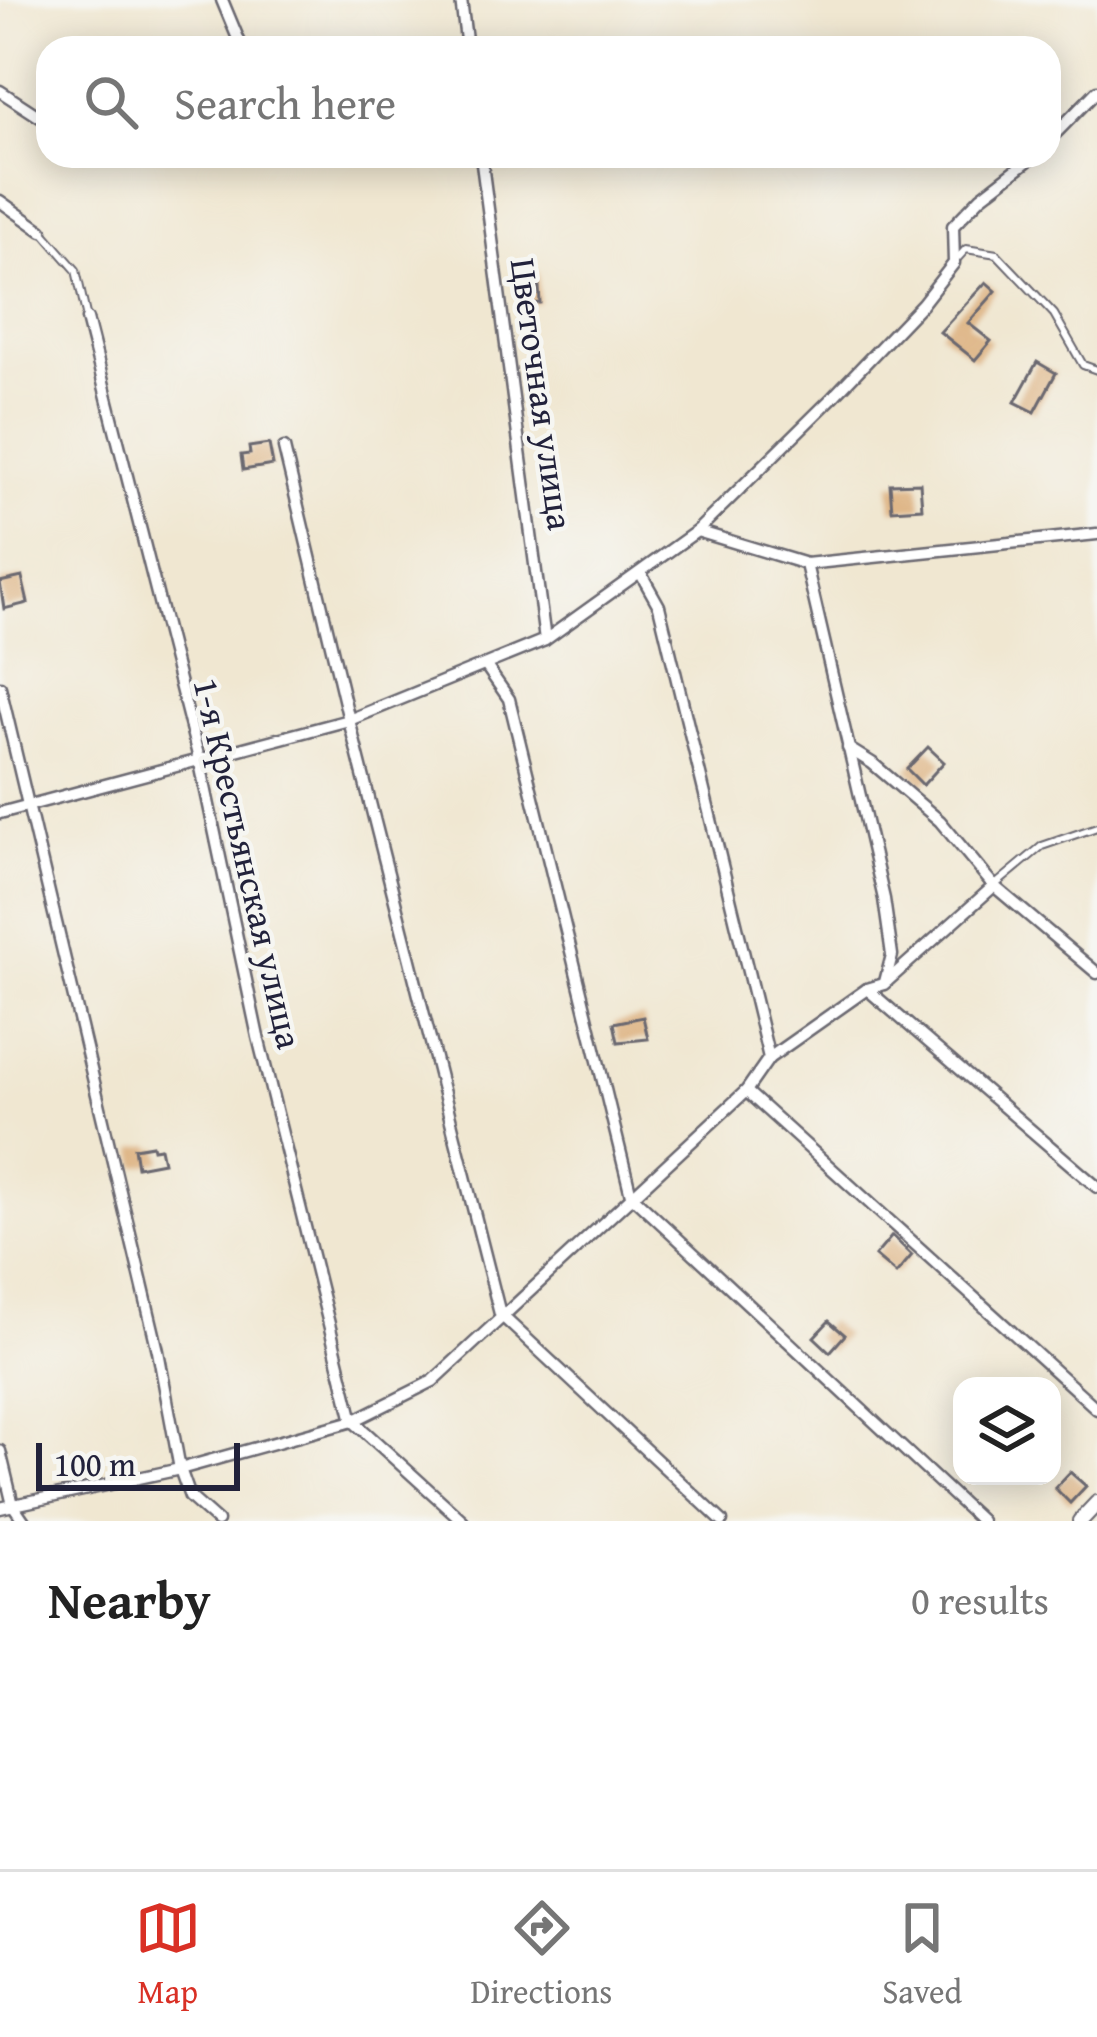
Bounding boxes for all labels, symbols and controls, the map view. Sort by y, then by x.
search box [36,36,1061,168]
icon: search [78,69,144,135]
text: Search here [174,70,396,135]
street label: Цветочная улица [498,255,588,533]
street label: 1-я Крестьянская улица [181,672,317,1054]
map controls [953,1377,1061,1485]
button: layers [953,1377,1061,1485]
scale bar [36,1437,240,1490]
text: 100 m [54,1440,136,1488]
text: Nearby [48,1562,211,1637]
text: 0 results [911,1571,1049,1628]
tab: Map [135,1895,201,2015]
tab: Directions [471,1895,612,2015]
tab: Saved [882,1895,962,2015]

